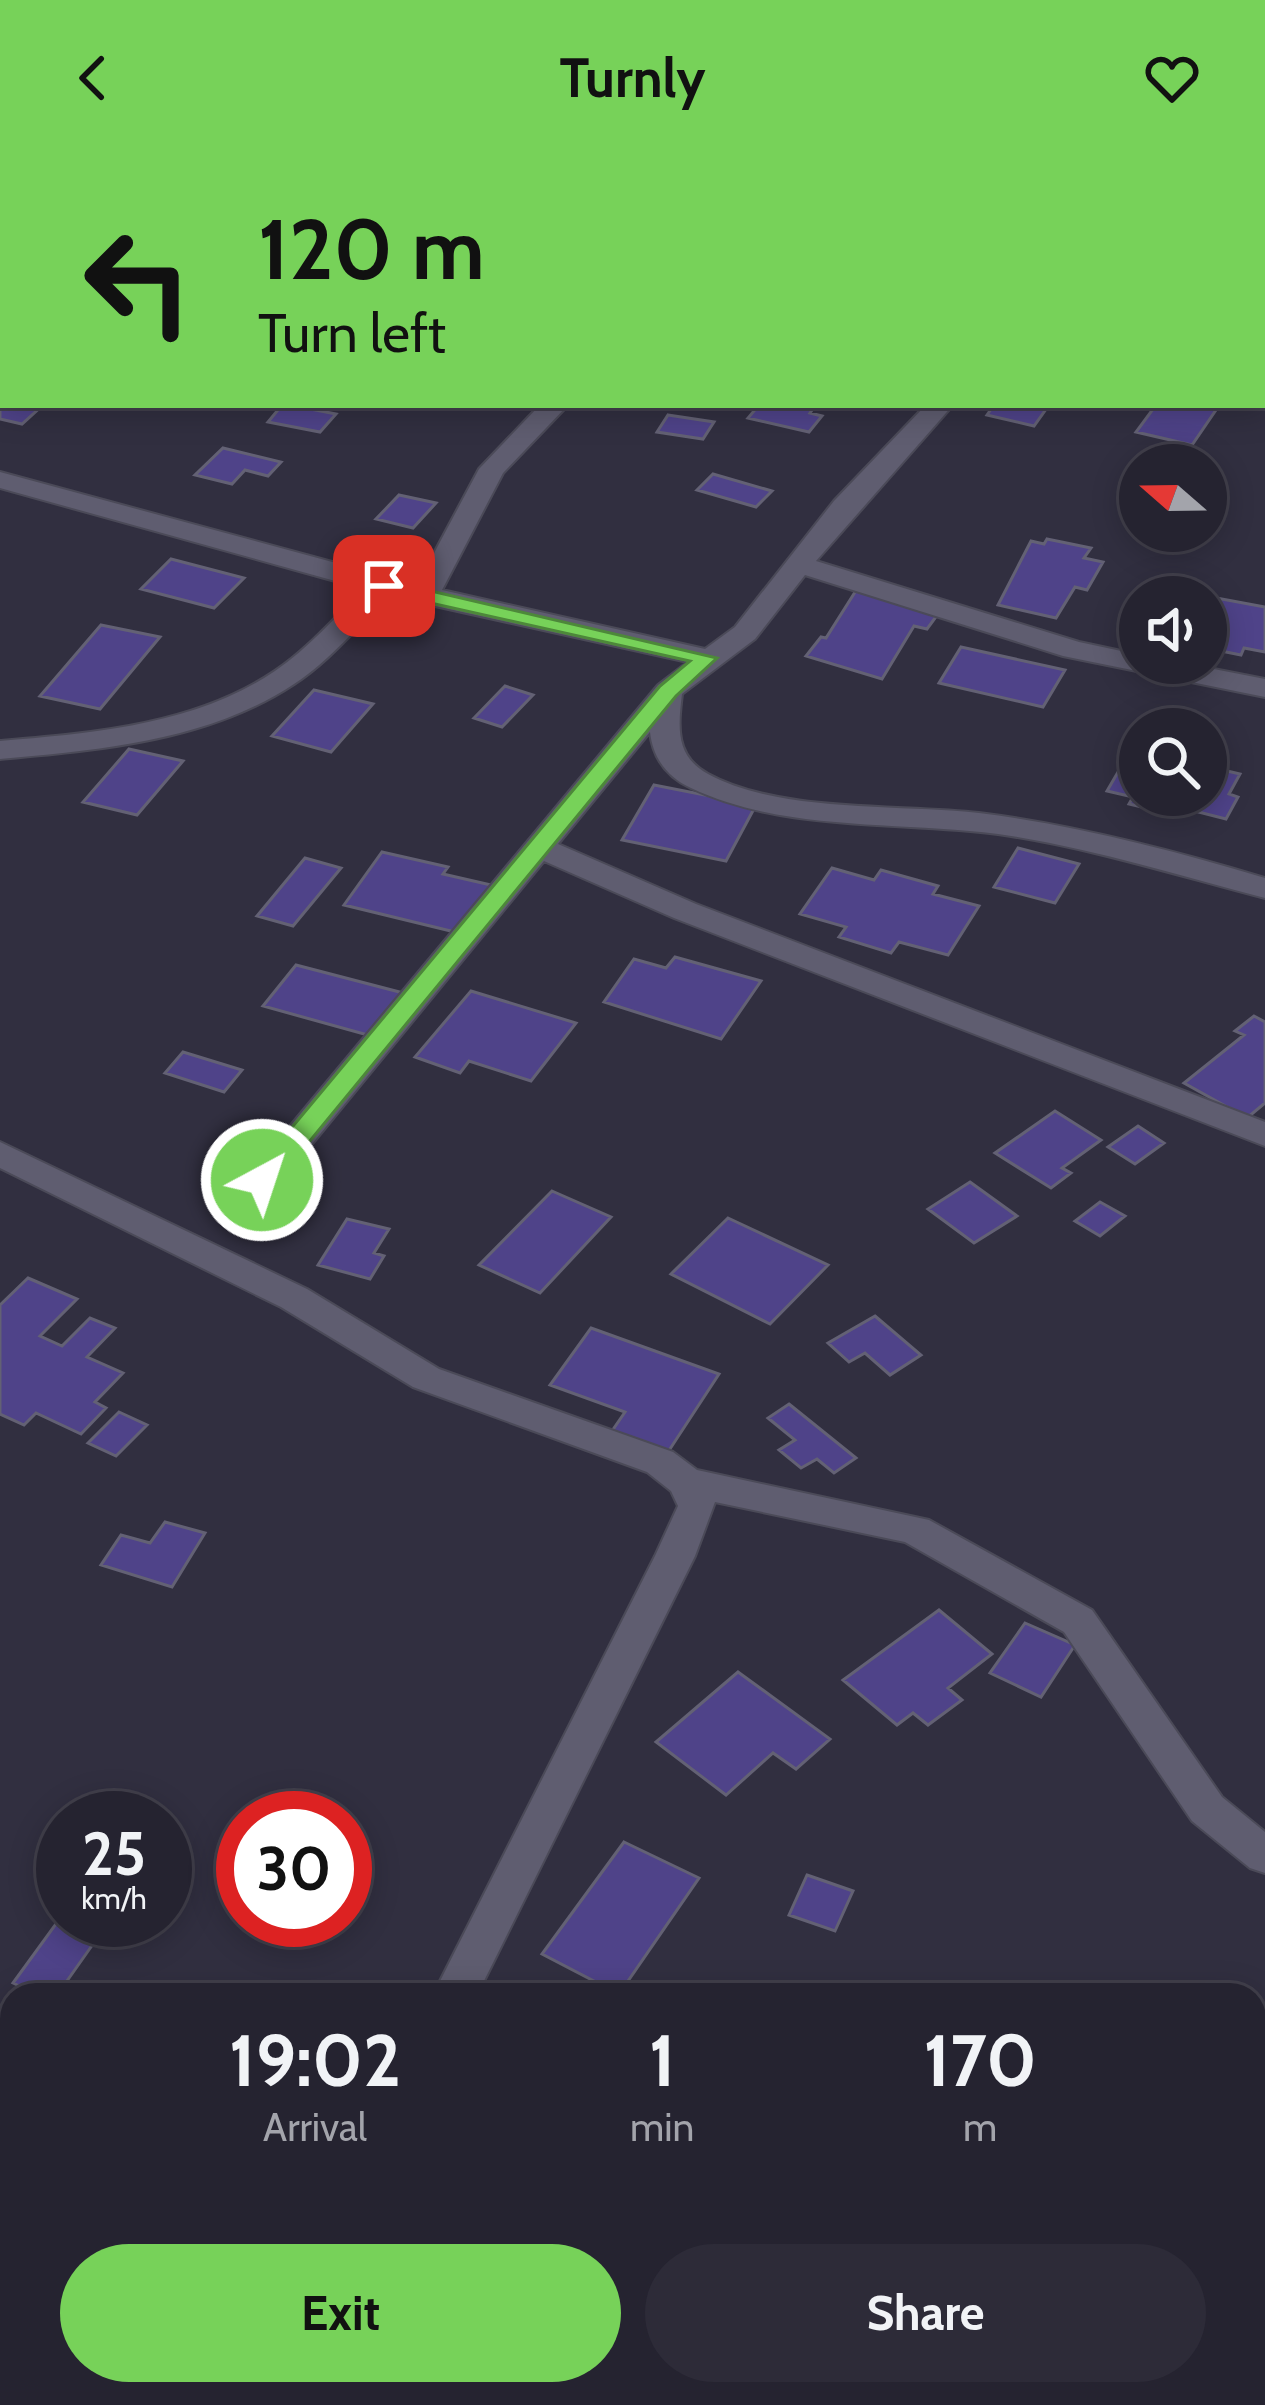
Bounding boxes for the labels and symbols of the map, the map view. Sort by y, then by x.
north arrow [1119,444,1227,552]
pin [333,535,435,637]
position arrow [199,1117,325,1243]
speed limit sign: 30 [216,1791,372,1947]

